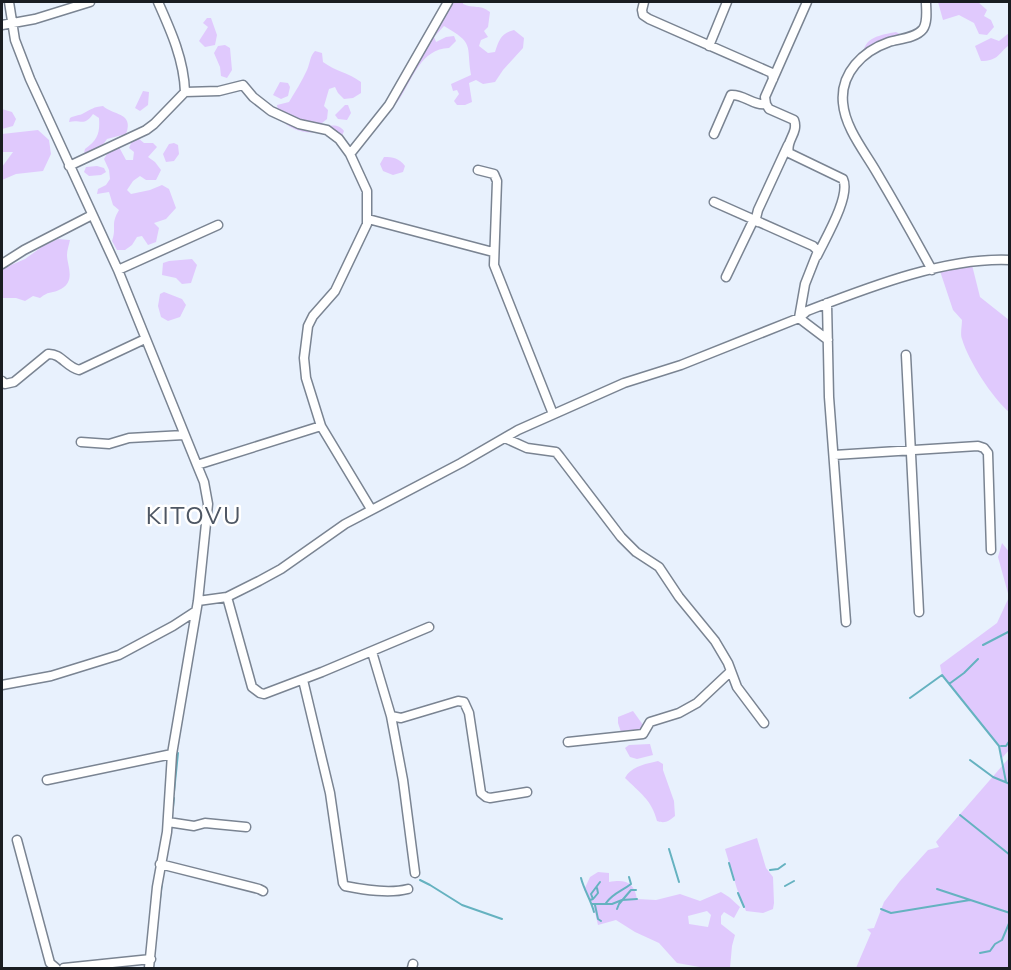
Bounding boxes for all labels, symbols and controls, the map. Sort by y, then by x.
district label: KITOVU [146,500,242,530]

